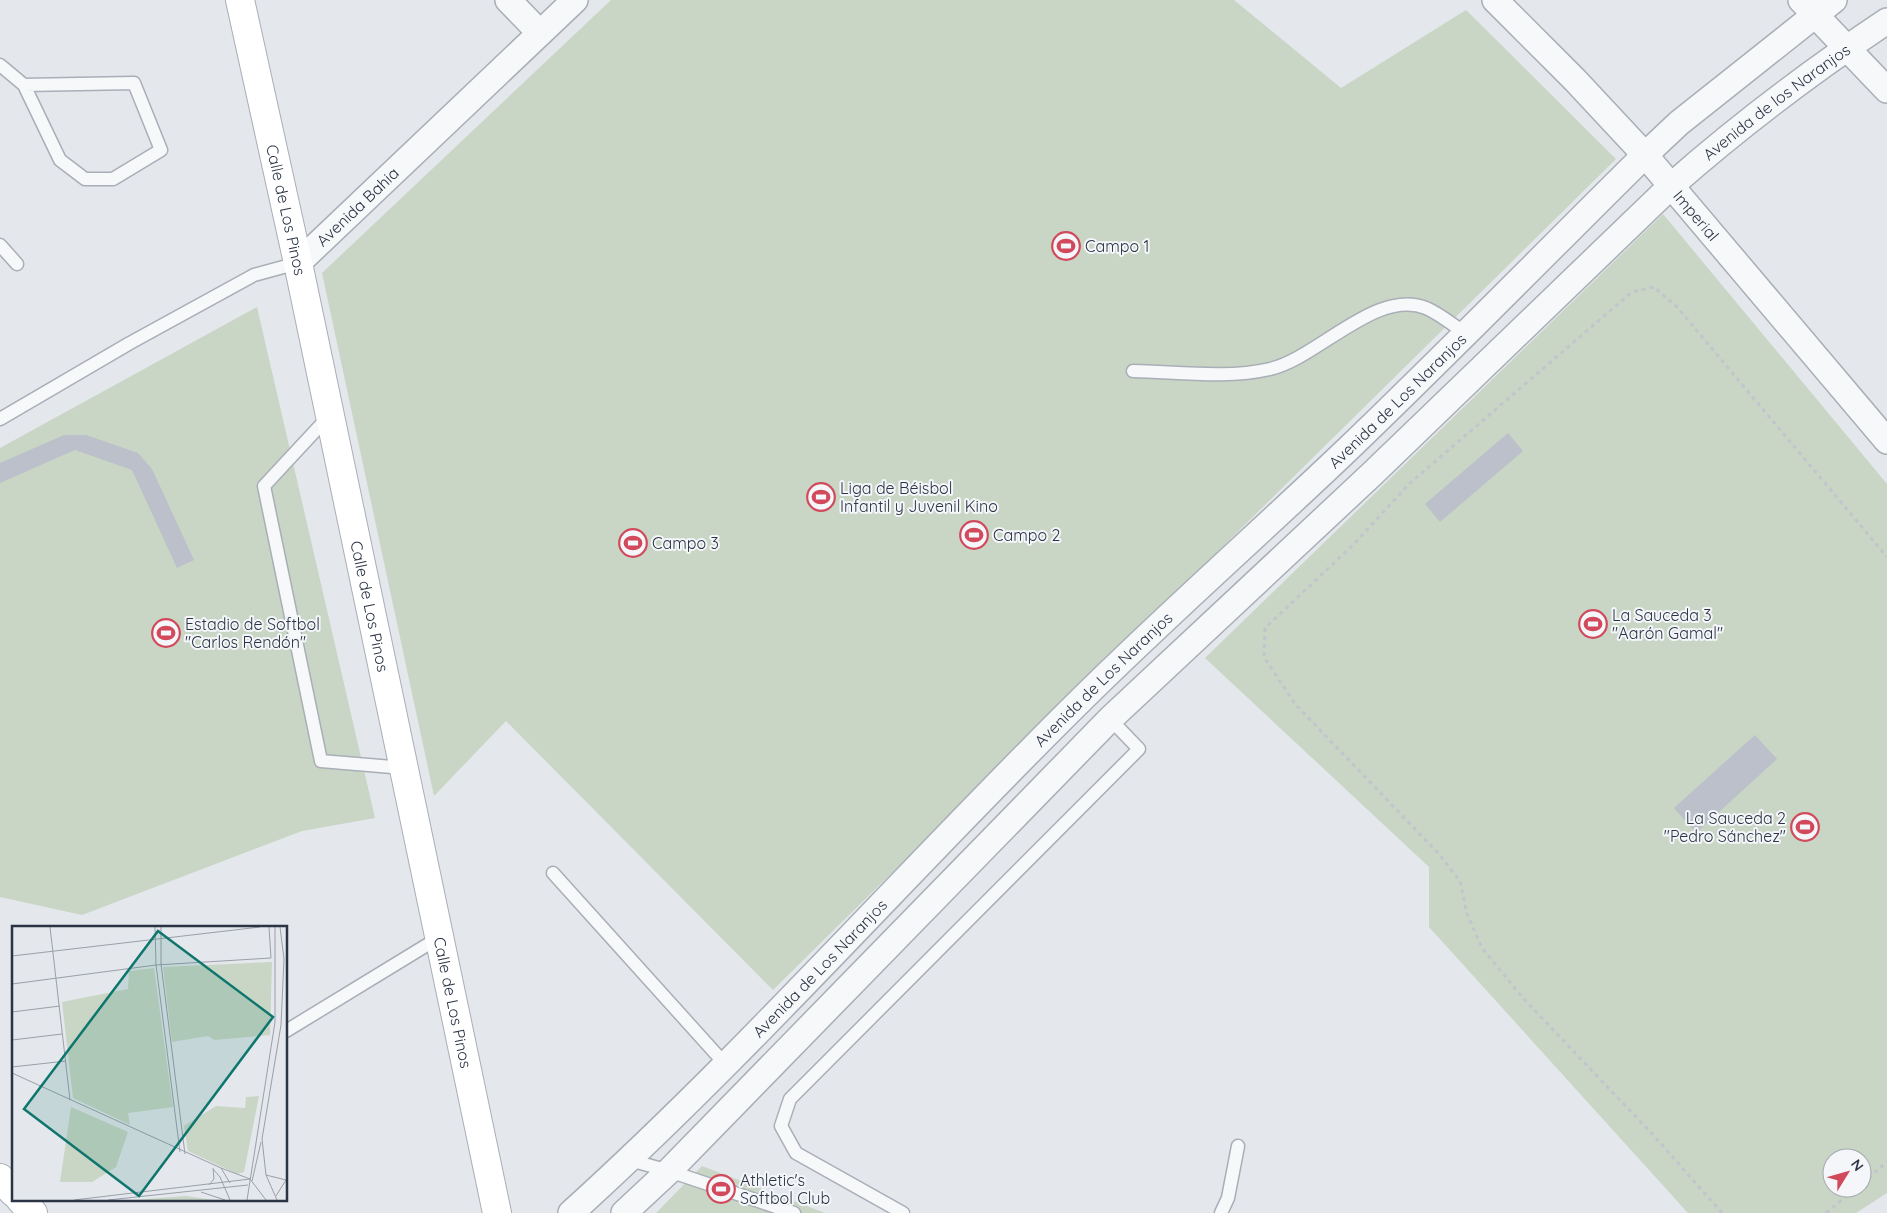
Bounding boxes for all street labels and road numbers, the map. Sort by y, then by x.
street label: Avenida de los Naranjos [1699,39,1854,164]
street label: Calle de Los Pinos [262,143,310,277]
street label: Avenida Bahia [312,163,403,250]
street label: Imperial [1669,186,1723,245]
street label: Avenida de Los Naranjos [1324,329,1470,472]
street label: Calle de Los Pinos [346,539,393,674]
street label: Avenida de Los Naranjos [1030,608,1177,751]
street label: Avenida de Los Naranjos [748,895,891,1042]
street label: Calle de Los Pinos [429,935,476,1070]

